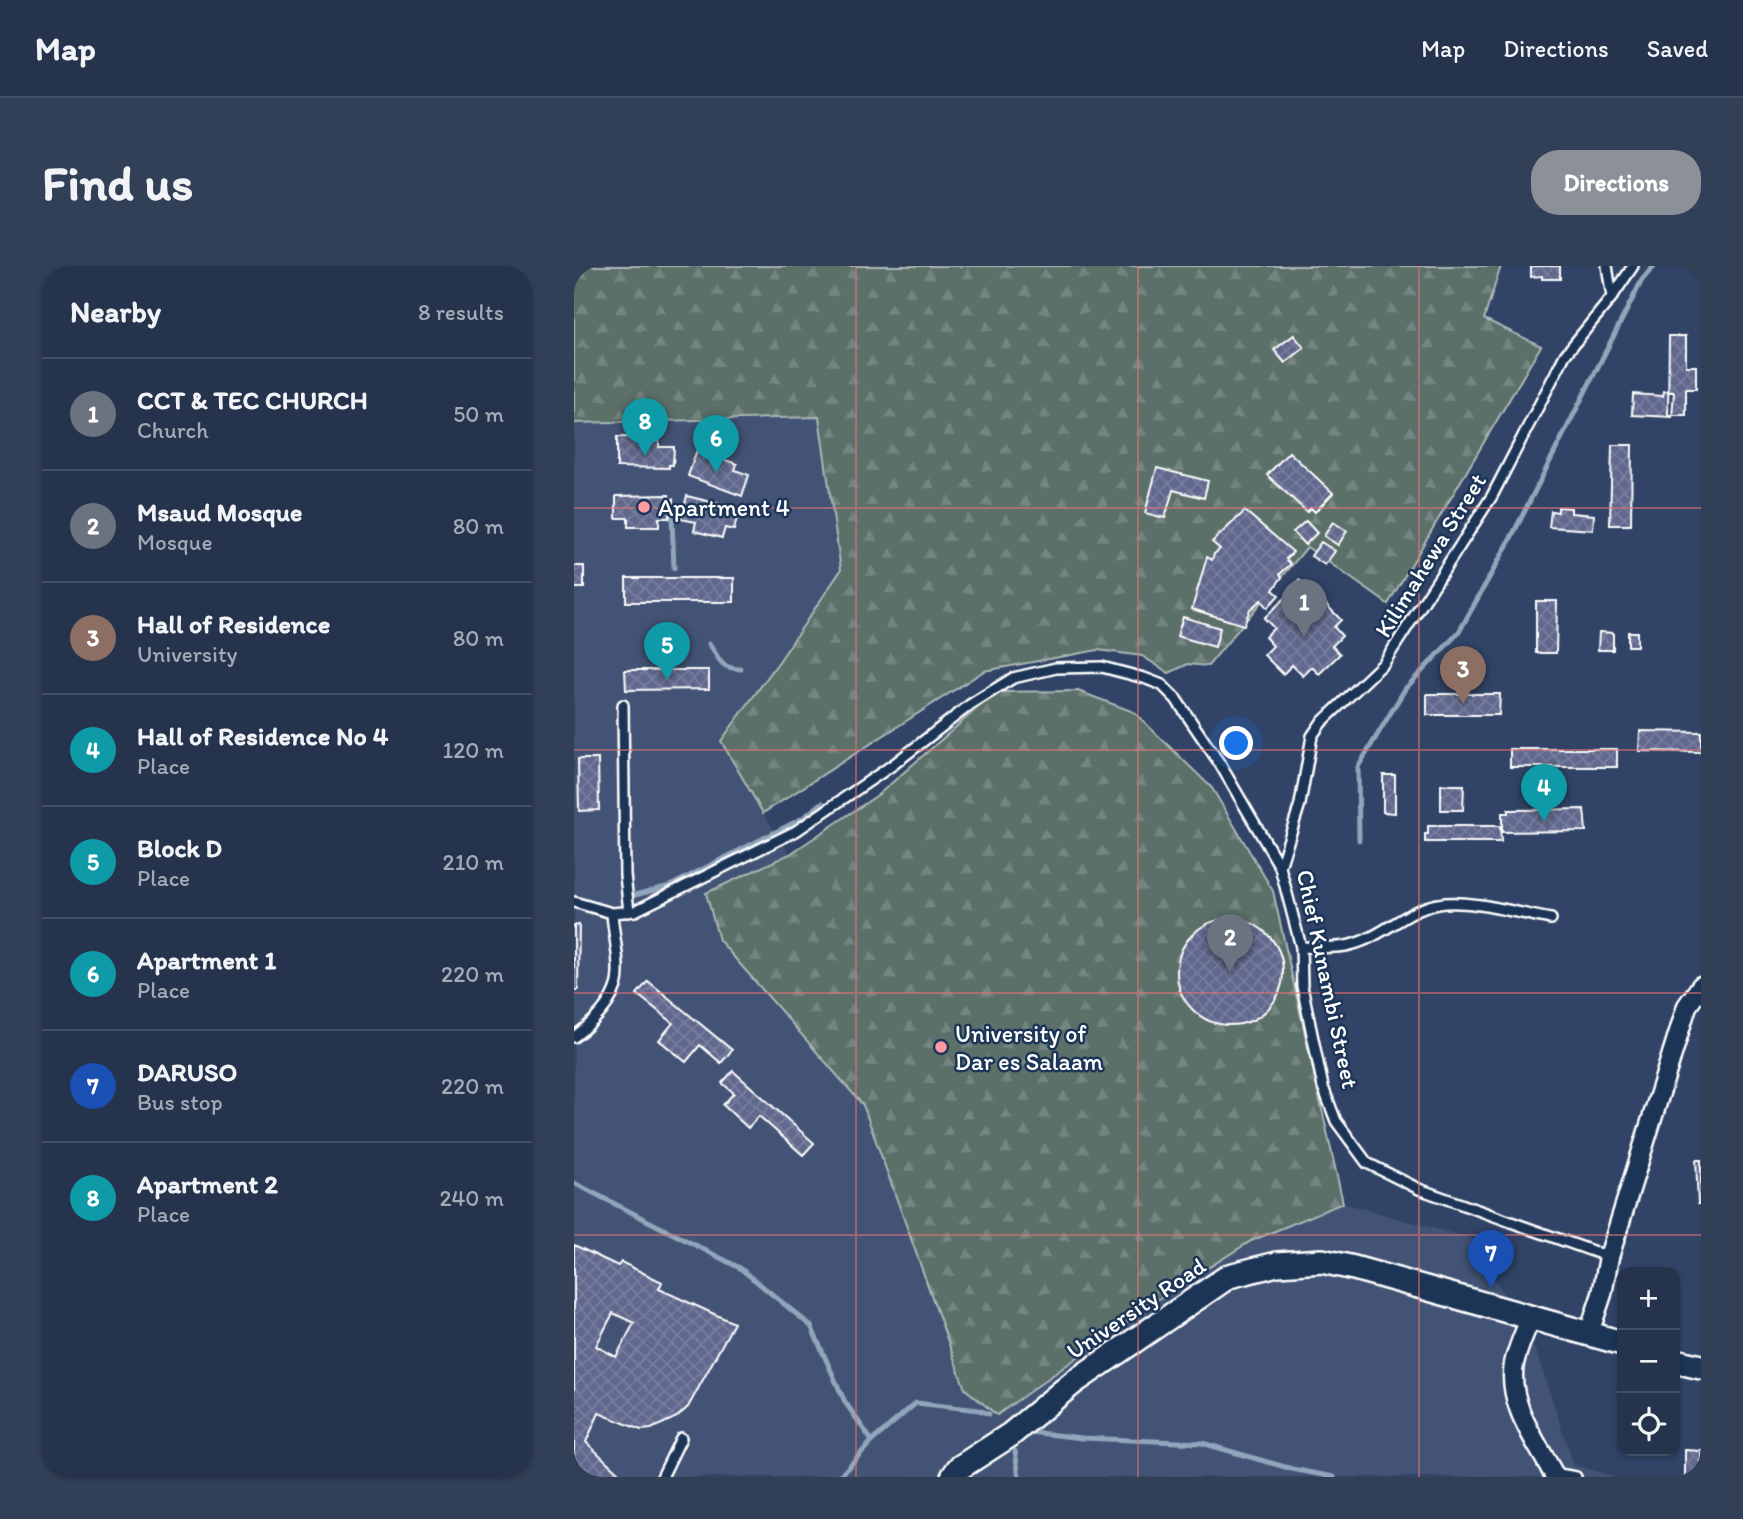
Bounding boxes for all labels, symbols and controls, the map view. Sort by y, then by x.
text: Map [35,29,96,68]
text: Map [1421,34,1465,63]
text: Directions [1503,34,1609,63]
text: Saved [1647,34,1708,63]
button: Directions [1531,150,1701,215]
text: Find us [42,153,193,212]
text: Nearby [70,293,161,330]
text: 8 results [418,298,504,326]
text: CCT & TEC CHURCH [137,384,368,416]
pin: 8 [622,398,668,456]
text: 1 [88,400,98,428]
text: 50 m [453,400,504,428]
pin: 6 [693,415,739,473]
text: Church [137,416,209,444]
street label: Kilimahewa Street [1368,468,1492,642]
place label: Apartment 4 [658,493,790,522]
text: Msaud Mosque [137,496,302,528]
marker: Apartment 4 [636,499,652,515]
text: 2 [87,512,99,540]
text: 80 m [453,512,504,540]
text: Mosque [137,528,213,556]
pin: 1 [1281,579,1327,637]
text: Hall of Residence [137,608,330,640]
pin: 5 [644,622,690,680]
text: 3 [87,624,99,652]
text: 80 m [453,624,504,652]
text: University [137,640,237,668]
pin: 3 [1440,646,1486,704]
text: Hall of Residence No 4 [137,720,388,752]
your location [1219,726,1253,760]
text: 4 [86,736,100,764]
text: 120 m [443,736,504,764]
text: Place [137,752,190,780]
pin: 4 [1521,764,1567,822]
text: Block D [137,832,222,864]
text: 5 [87,848,99,876]
text: 210 m [443,848,504,876]
text: Place [137,864,190,892]
street label: Chief Kunambi Street [1291,867,1365,1091]
pin: 2 [1207,914,1253,972]
text: Apartment 1 [137,944,276,976]
text: 6 [87,960,99,988]
text: 220 m [441,960,504,988]
text: Place [137,976,190,1004]
place label: University of Dar es Salaam [955,1019,1103,1076]
marker: University of Dar es Salaam [933,1039,949,1055]
text: DARUSO [137,1056,237,1088]
text: 7 [87,1072,99,1100]
text: 220 m [441,1072,504,1100]
text: Bus stop [137,1088,223,1116]
text: Apartment 2 [137,1168,278,1200]
text: 8 [87,1184,99,1212]
text: 240 m [439,1184,504,1212]
text: Place [137,1200,190,1228]
pin: 7 [1468,1230,1514,1288]
street label: University Road [1061,1251,1211,1365]
map controls [1617,1267,1680,1456]
button: + [1617,1267,1680,1330]
button: − [1617,1330,1680,1393]
button: locate [1617,1393,1680,1456]

